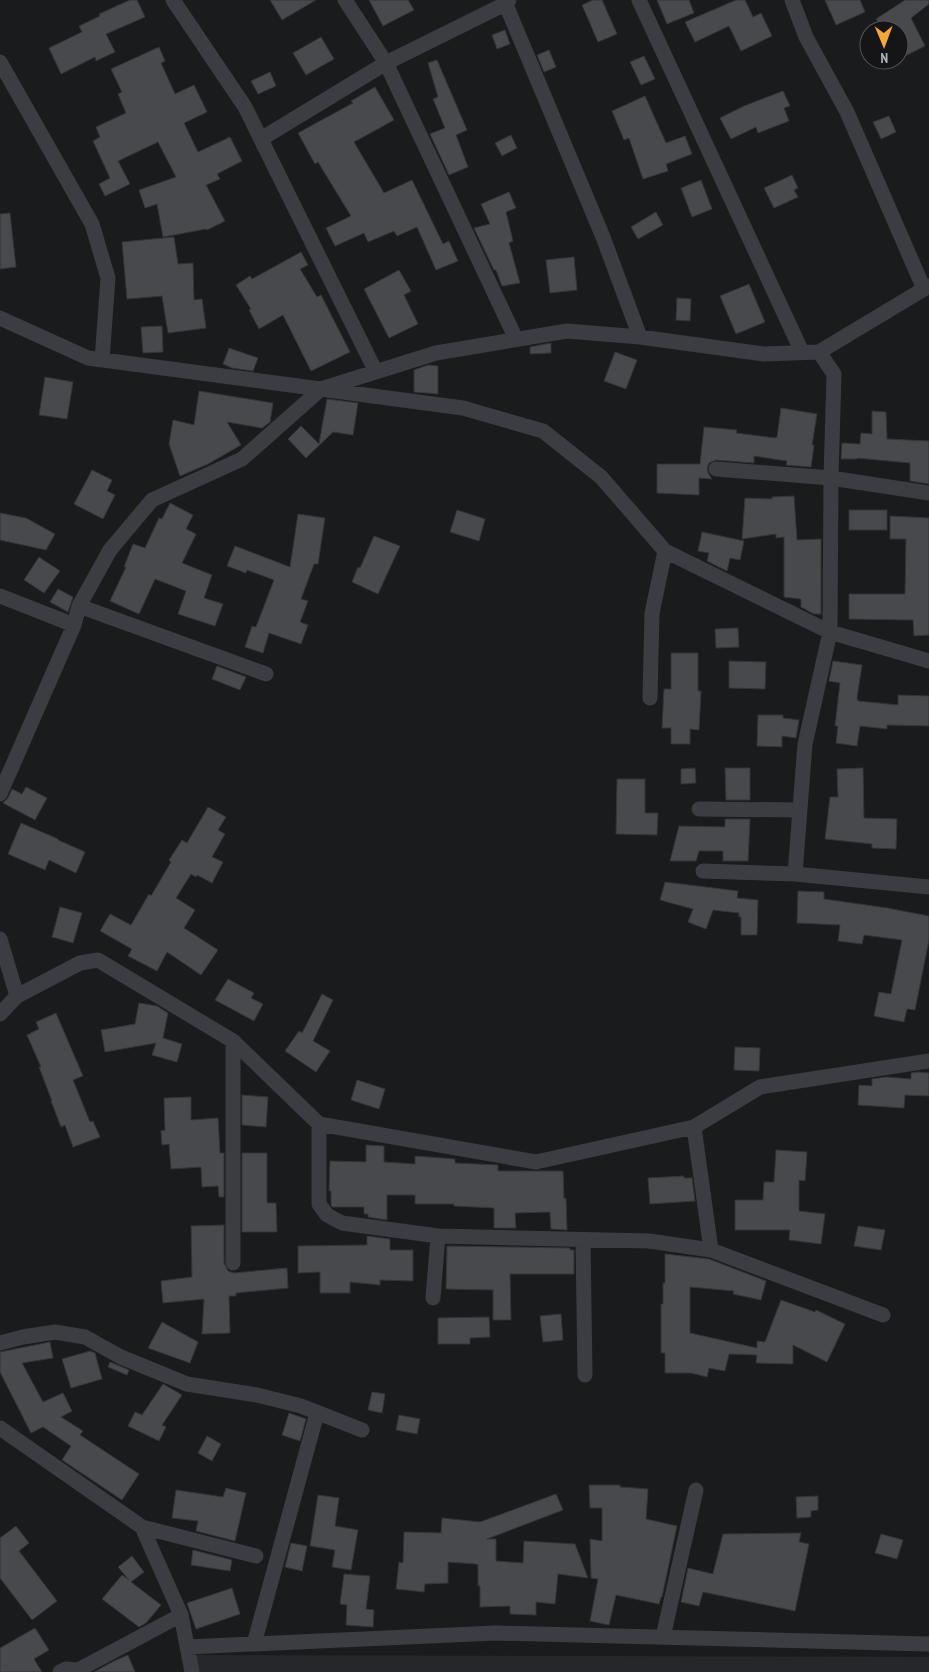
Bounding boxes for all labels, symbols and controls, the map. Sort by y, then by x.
north arrow [859,20,909,70]
text: N [880,49,888,67]

